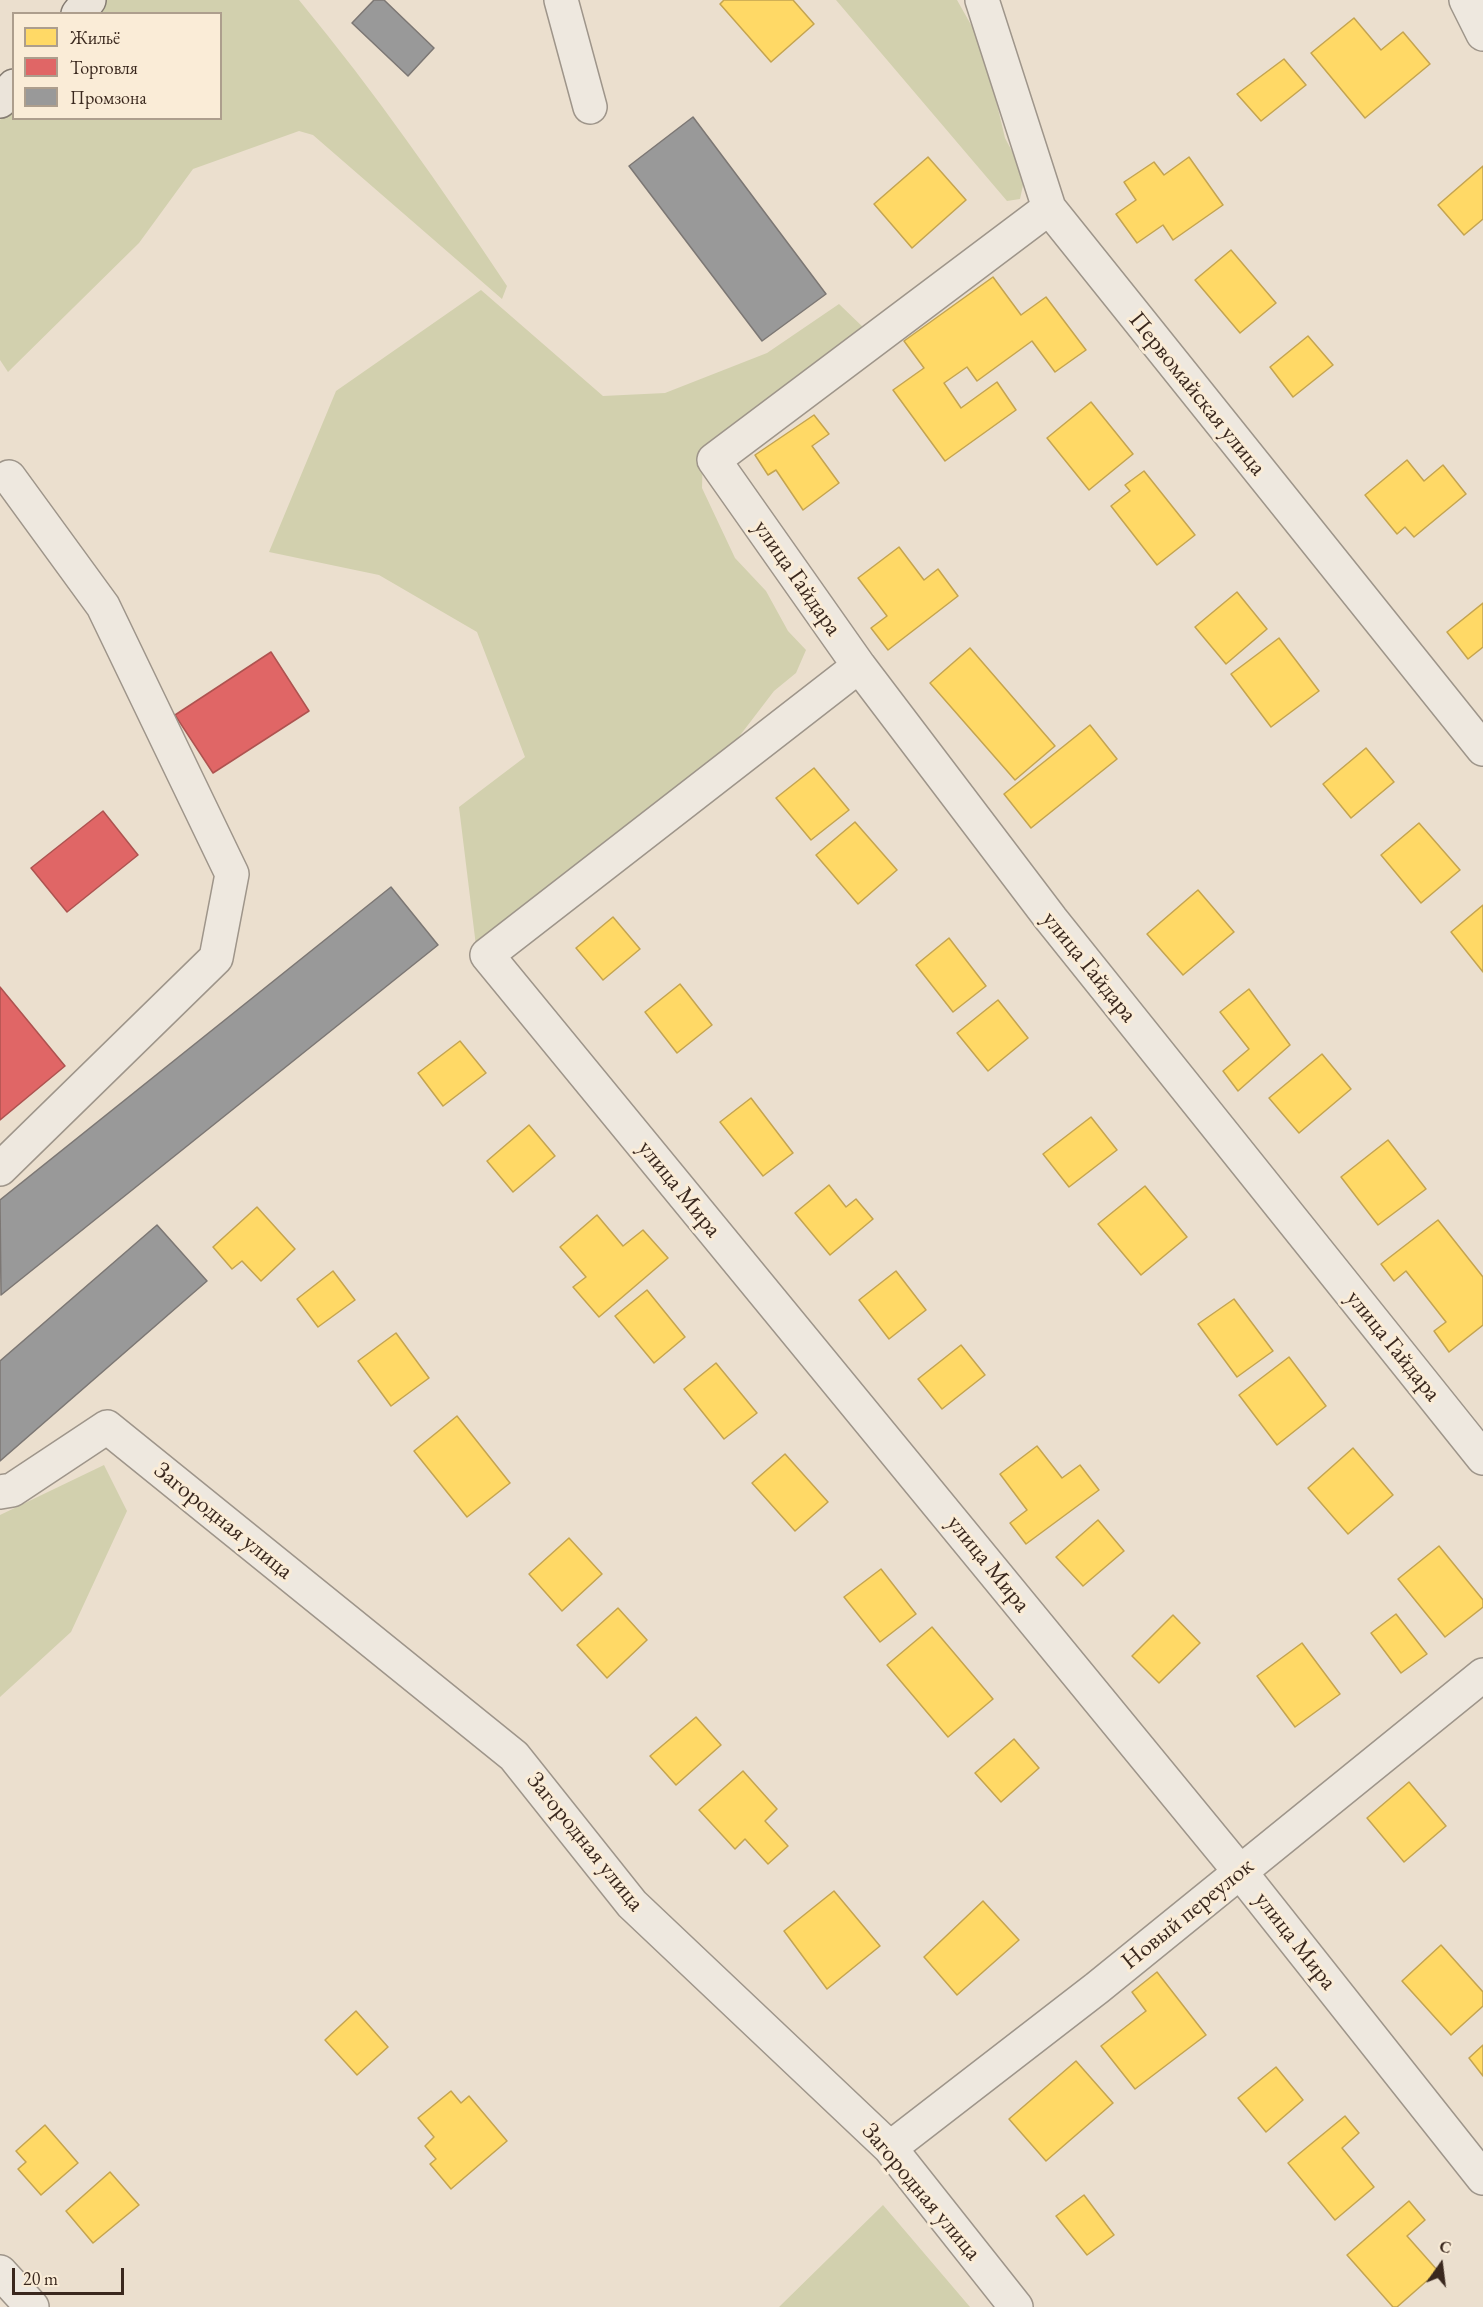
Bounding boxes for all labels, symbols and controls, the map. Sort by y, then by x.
legend [12,12,222,120]
text: Жильё [70,26,120,49]
text: Торговля [70,56,138,79]
text: Промзона [70,86,147,109]
street label: Первомайская улица [1122,306,1272,482]
street label: улица Гайдара [747,514,847,642]
street label: улица Гайдара [1035,906,1143,1028]
street label: улица Мира [631,1135,727,1243]
street label: улица Гайдара [1339,1285,1447,1407]
street label: Загородная улица [148,1456,298,1586]
street label: улица Мира [940,1510,1036,1618]
street label: Загородная улица [520,1767,650,1917]
street label: Новый переулок [1116,1852,1260,1976]
street label: улица Мира [1248,1886,1342,1996]
street label: Загородная улица [855,2117,987,2267]
north arrow [1411,2235,1471,2295]
text: С [1437,2235,1454,2259]
scale bar [15,2256,128,2294]
text: 20 m [23,2267,58,2290]

